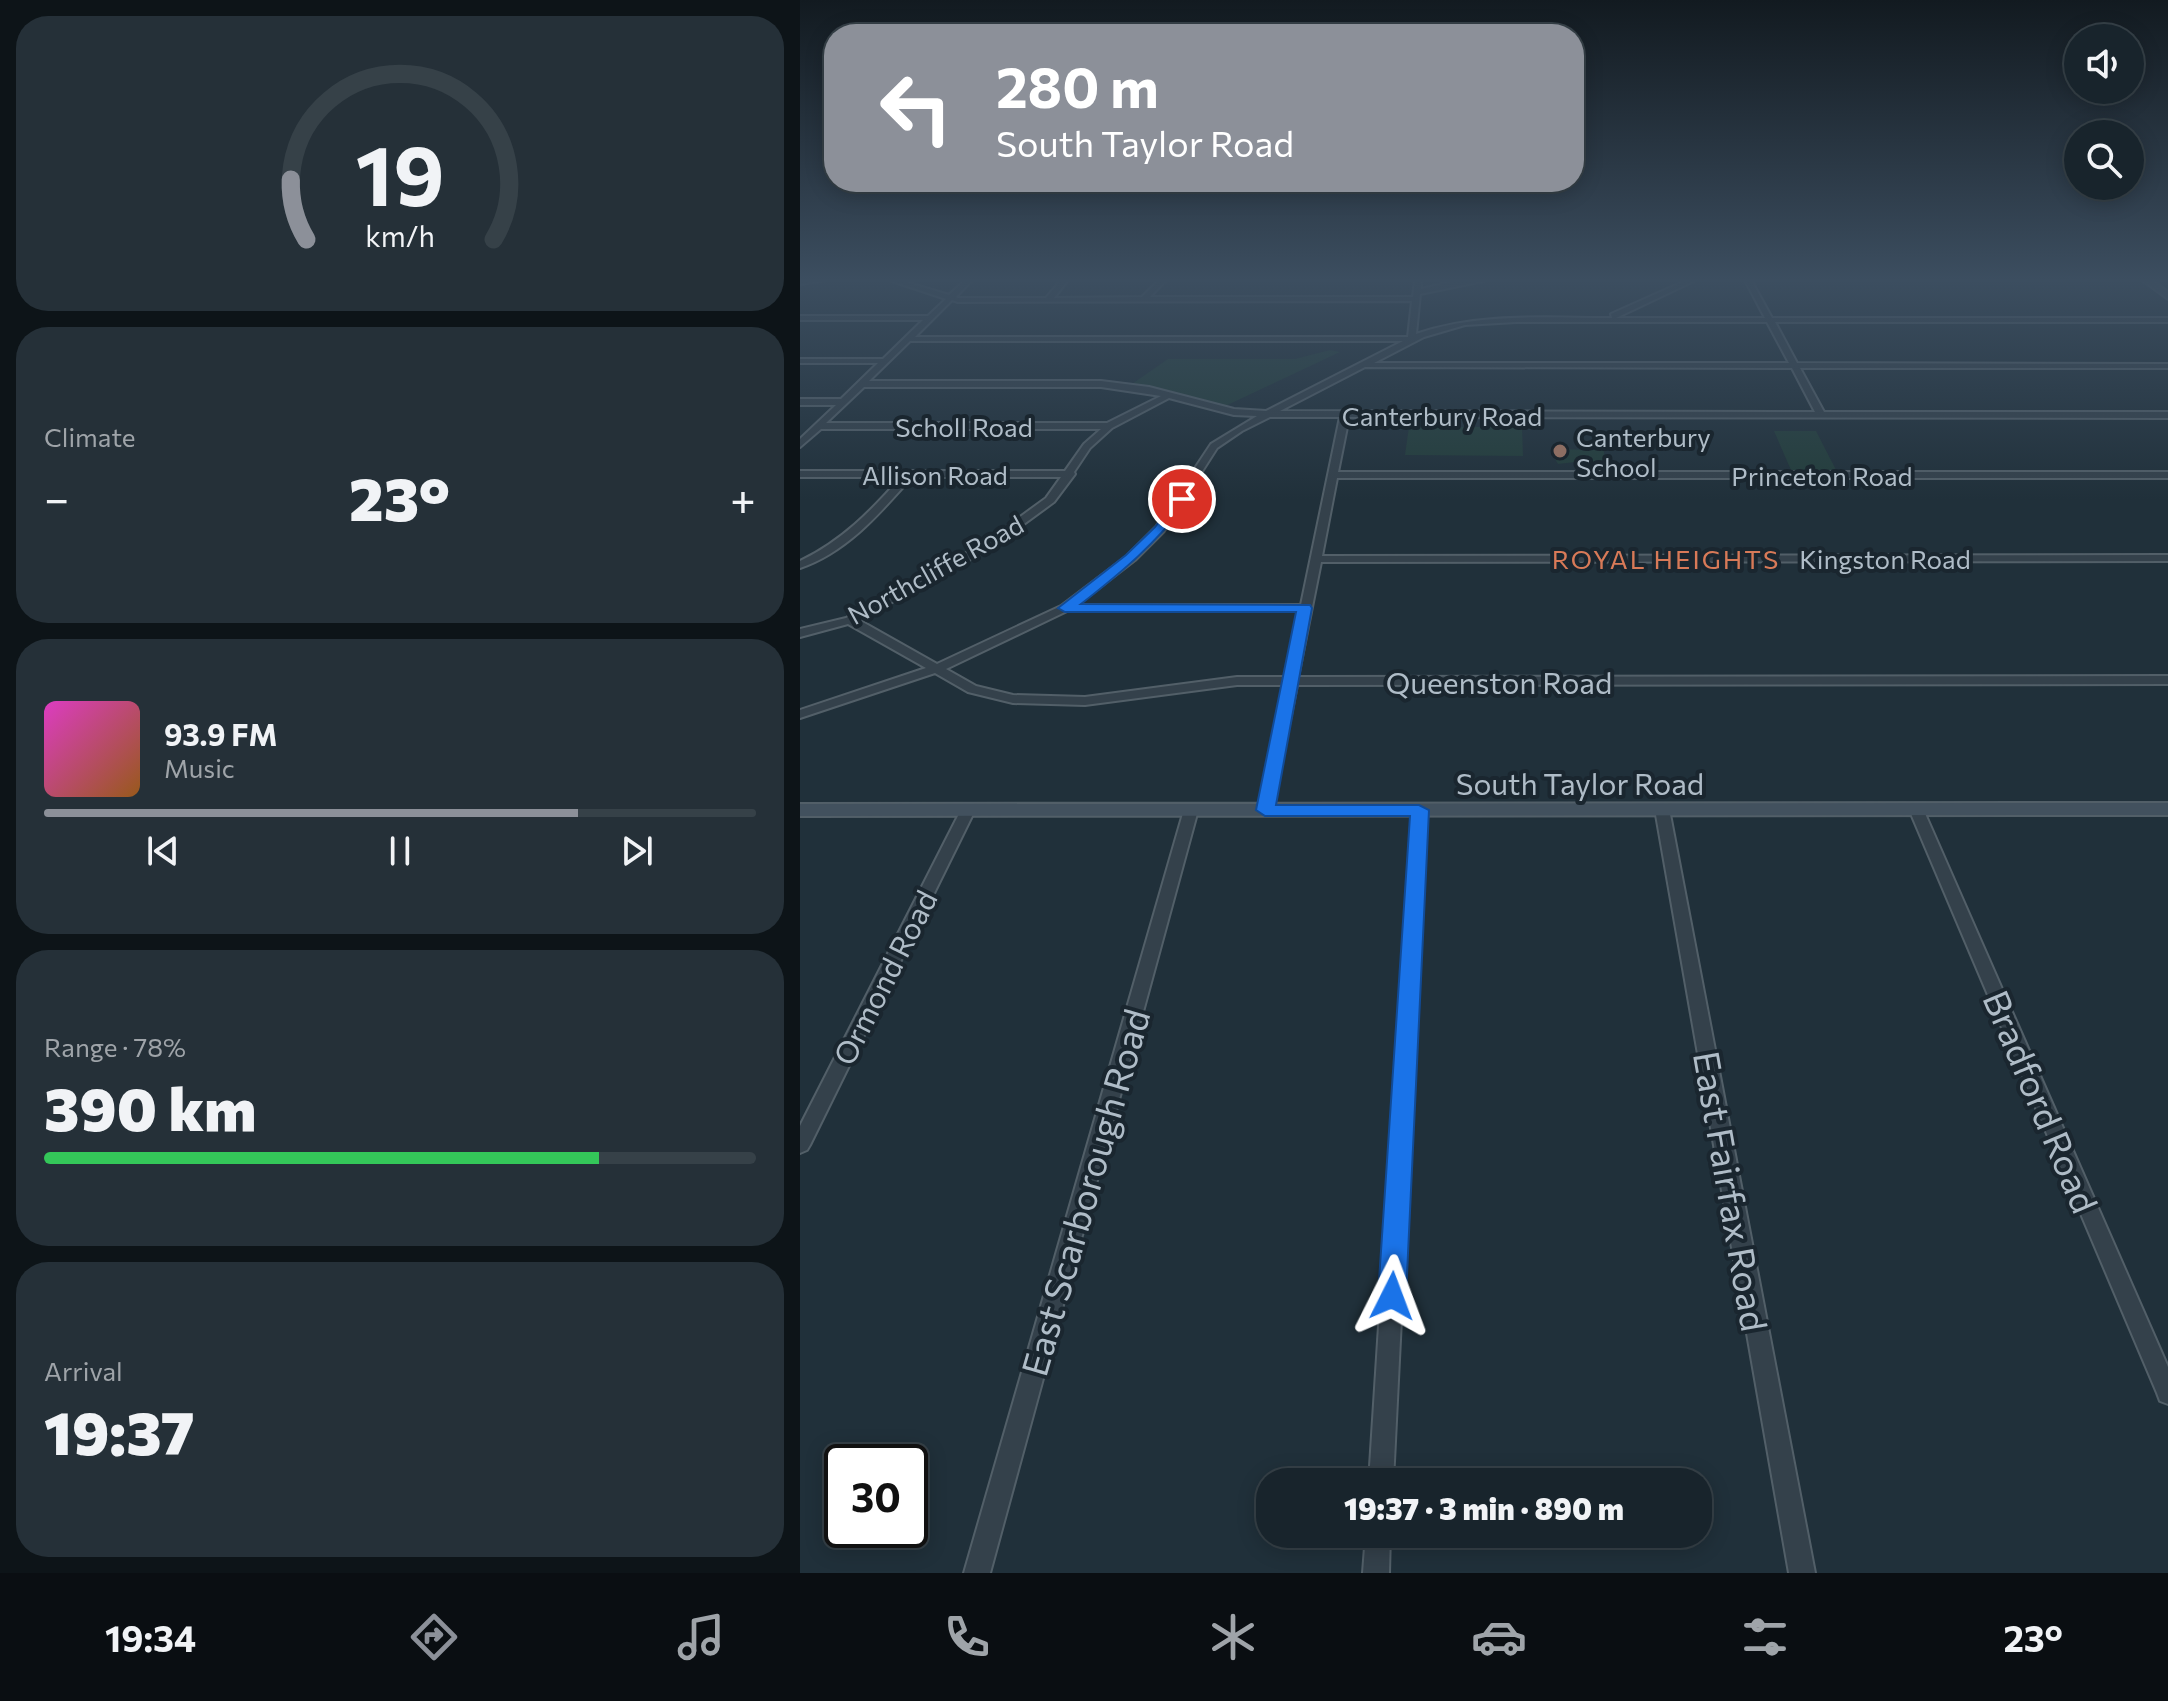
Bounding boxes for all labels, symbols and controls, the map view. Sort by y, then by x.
map controls [2064,24,2144,200]
button: sound [2064,24,2144,104]
text: 280 m [996,51,1159,120]
icon: left [864,56,968,160]
text: 19 [356,120,444,222]
text: South Taylor Road [996,120,1294,164]
button: search [2064,120,2144,200]
text: km/h [365,218,435,253]
street label: Canterbury Road [1342,400,1542,431]
street label: Scholl Road [895,411,1033,442]
text: Climate [44,421,136,452]
place label: Canterbury School [1576,421,1711,482]
marker: Canterbury School [1551,442,1569,460]
street label: Allison Road [862,459,1008,490]
text: 23° [349,460,450,533]
street label: Princeton Road [1731,460,1913,491]
pin [1148,465,1216,533]
text: − [44,470,69,524]
text: + [730,470,756,524]
icon: arrive [1160,477,1204,521]
street label: Northcliffe Road [842,508,1028,630]
district label: ROYAL HEIGHTS [1552,543,1780,574]
street label: Kingston Road [1799,543,1971,574]
street label: Queenston Road [1386,663,1612,700]
text: 93.9 FM [164,715,277,752]
text: Music [164,752,235,783]
street label: South Taylor Road [1456,764,1704,801]
icon: previous [141,829,185,873]
icon: pause [378,829,422,873]
icon: next [615,829,659,873]
street label: Ormond Road [824,884,944,1070]
street label: Bradford Road [1975,983,2109,1219]
street label: East Scarborough Road [1011,1004,1157,1380]
text: Range · 78% [44,1031,186,1062]
street label: East Fairfax Road [1686,1048,1778,1334]
text: 390 km [44,1070,256,1143]
position arrow [1350,1254,1434,1338]
text: Arrival [44,1355,123,1386]
text: 19:37 [44,1394,194,1467]
speed limit sign: 30 [824,1444,928,1548]
text: 19:37 · 3 min · 890 m [1344,1489,1624,1526]
icon: directions [406,1609,462,1665]
icon: music [673,1609,729,1665]
icon: phone [939,1609,995,1665]
icon: climate [1205,1609,1261,1665]
icon: car [1471,1609,1527,1665]
icon: filters [1737,1609,1793,1665]
text: 19:34 [105,1615,196,1659]
text: 23° [2003,1615,2063,1659]

